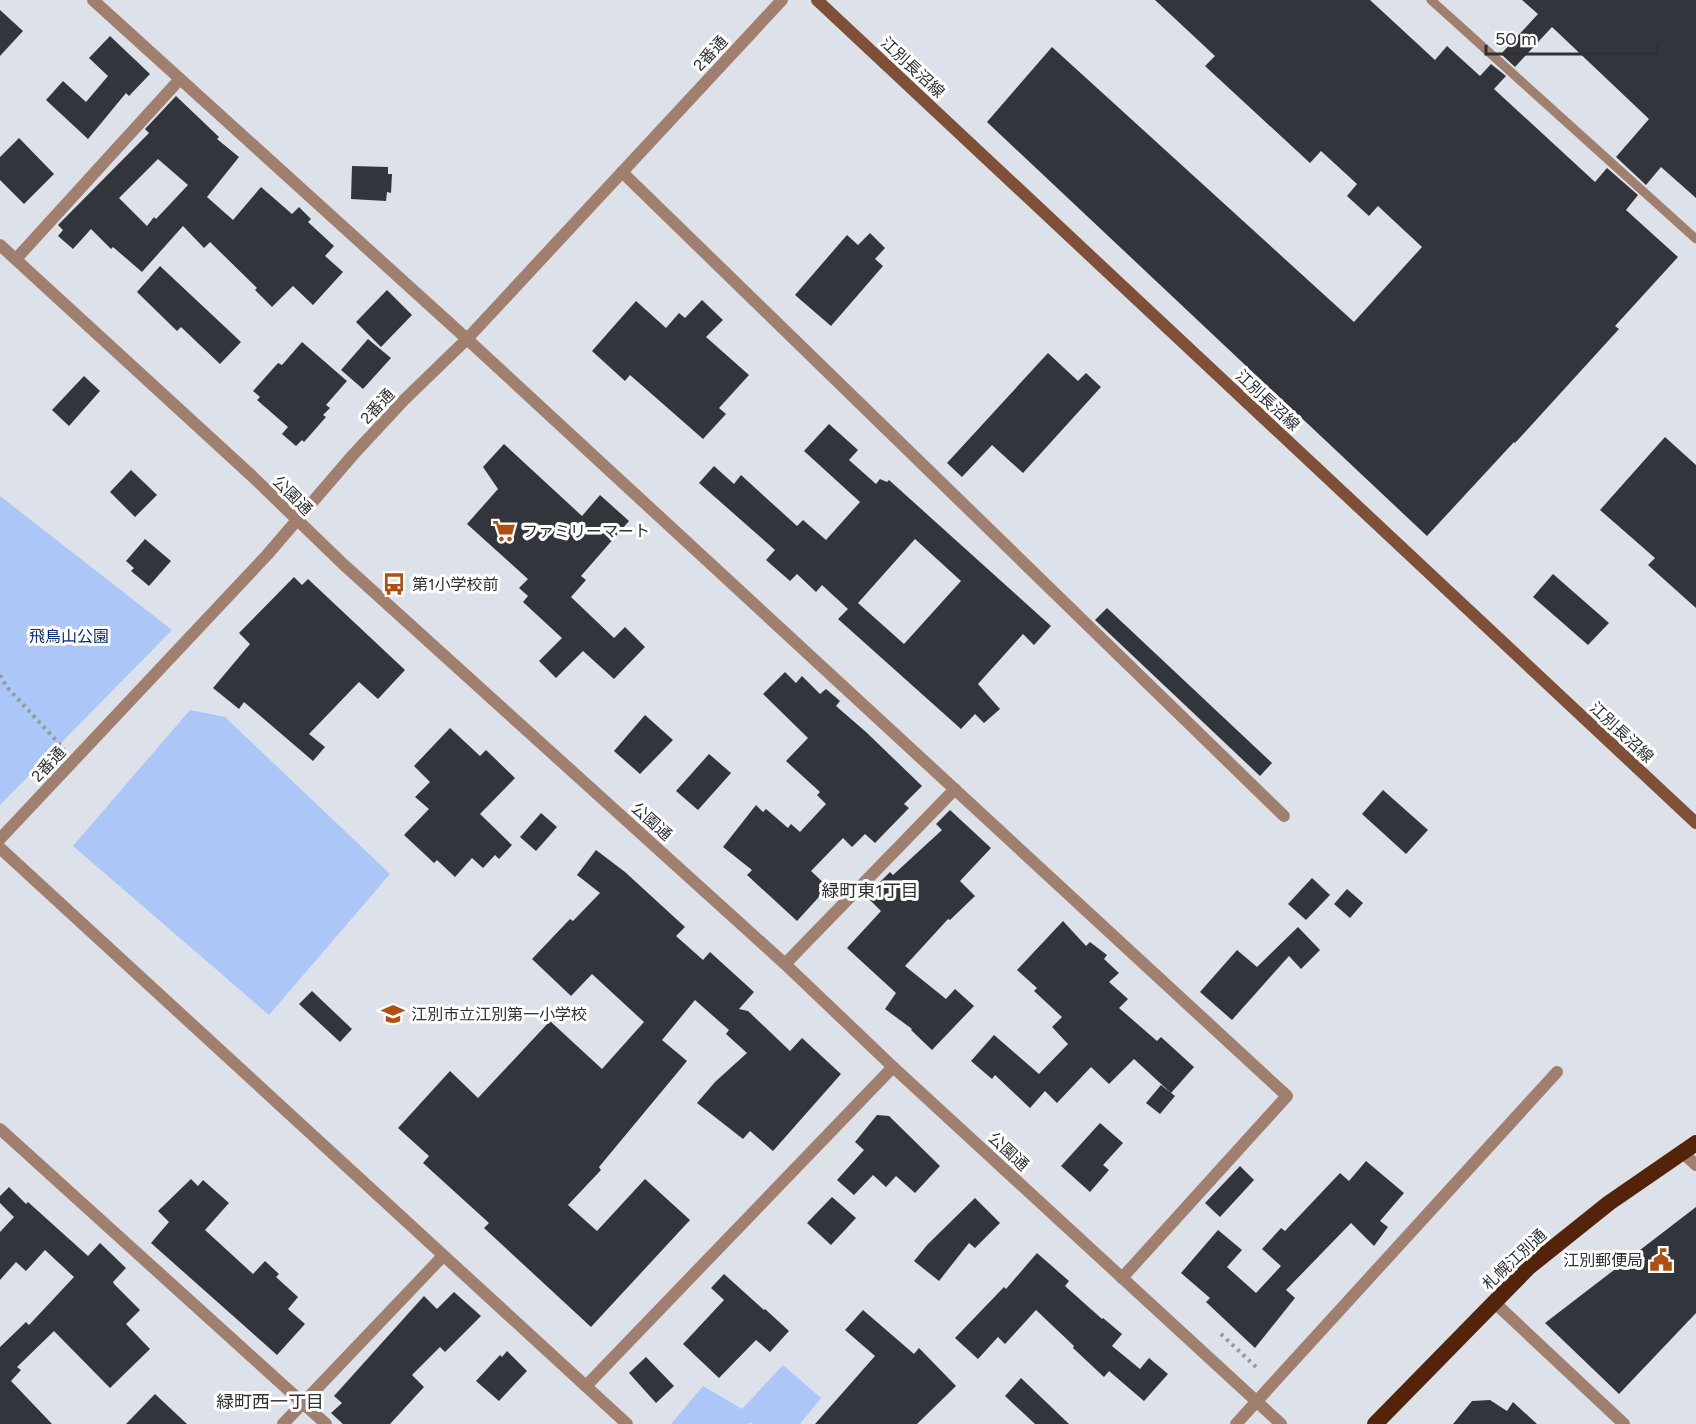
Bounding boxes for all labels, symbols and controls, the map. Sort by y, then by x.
scale bar [1486,18,1657,56]
text: 50 m [1495,28,1537,50]
street label: 2番通 [689,32,731,75]
street label: 江別長沼線 [877,33,948,102]
street label: 江別長沼線 [1232,366,1303,435]
street label: 2番通 [356,385,398,428]
street label: 公園通 [269,472,316,519]
supermarket icon: ファミリーマート [491,518,517,544]
place label: ファミリーマート [522,522,650,541]
bus stop icon: 第1小学校前 [381,571,407,597]
place label: 第1小学校前 [412,575,499,594]
park label: 飛鳥山公園 [29,627,109,646]
street label: 江別長沼線 [1586,698,1657,767]
street label: 2番通 [27,743,69,786]
street label: 公園通 [627,798,676,844]
district label: 緑町東1丁目 [821,880,919,902]
school or university icon: 江別市立江別第一小学校 [380,1001,406,1027]
place label: 江別市立江別第一小学校 [411,1005,587,1024]
street label: 公園通 [985,1128,1033,1175]
street label: 札幌江別通 [1479,1225,1550,1294]
public building icon: 江別郵便局 [1648,1247,1674,1273]
place label: 江別郵便局 [1563,1251,1643,1270]
district label: 緑町西一丁目 [216,1391,324,1413]

